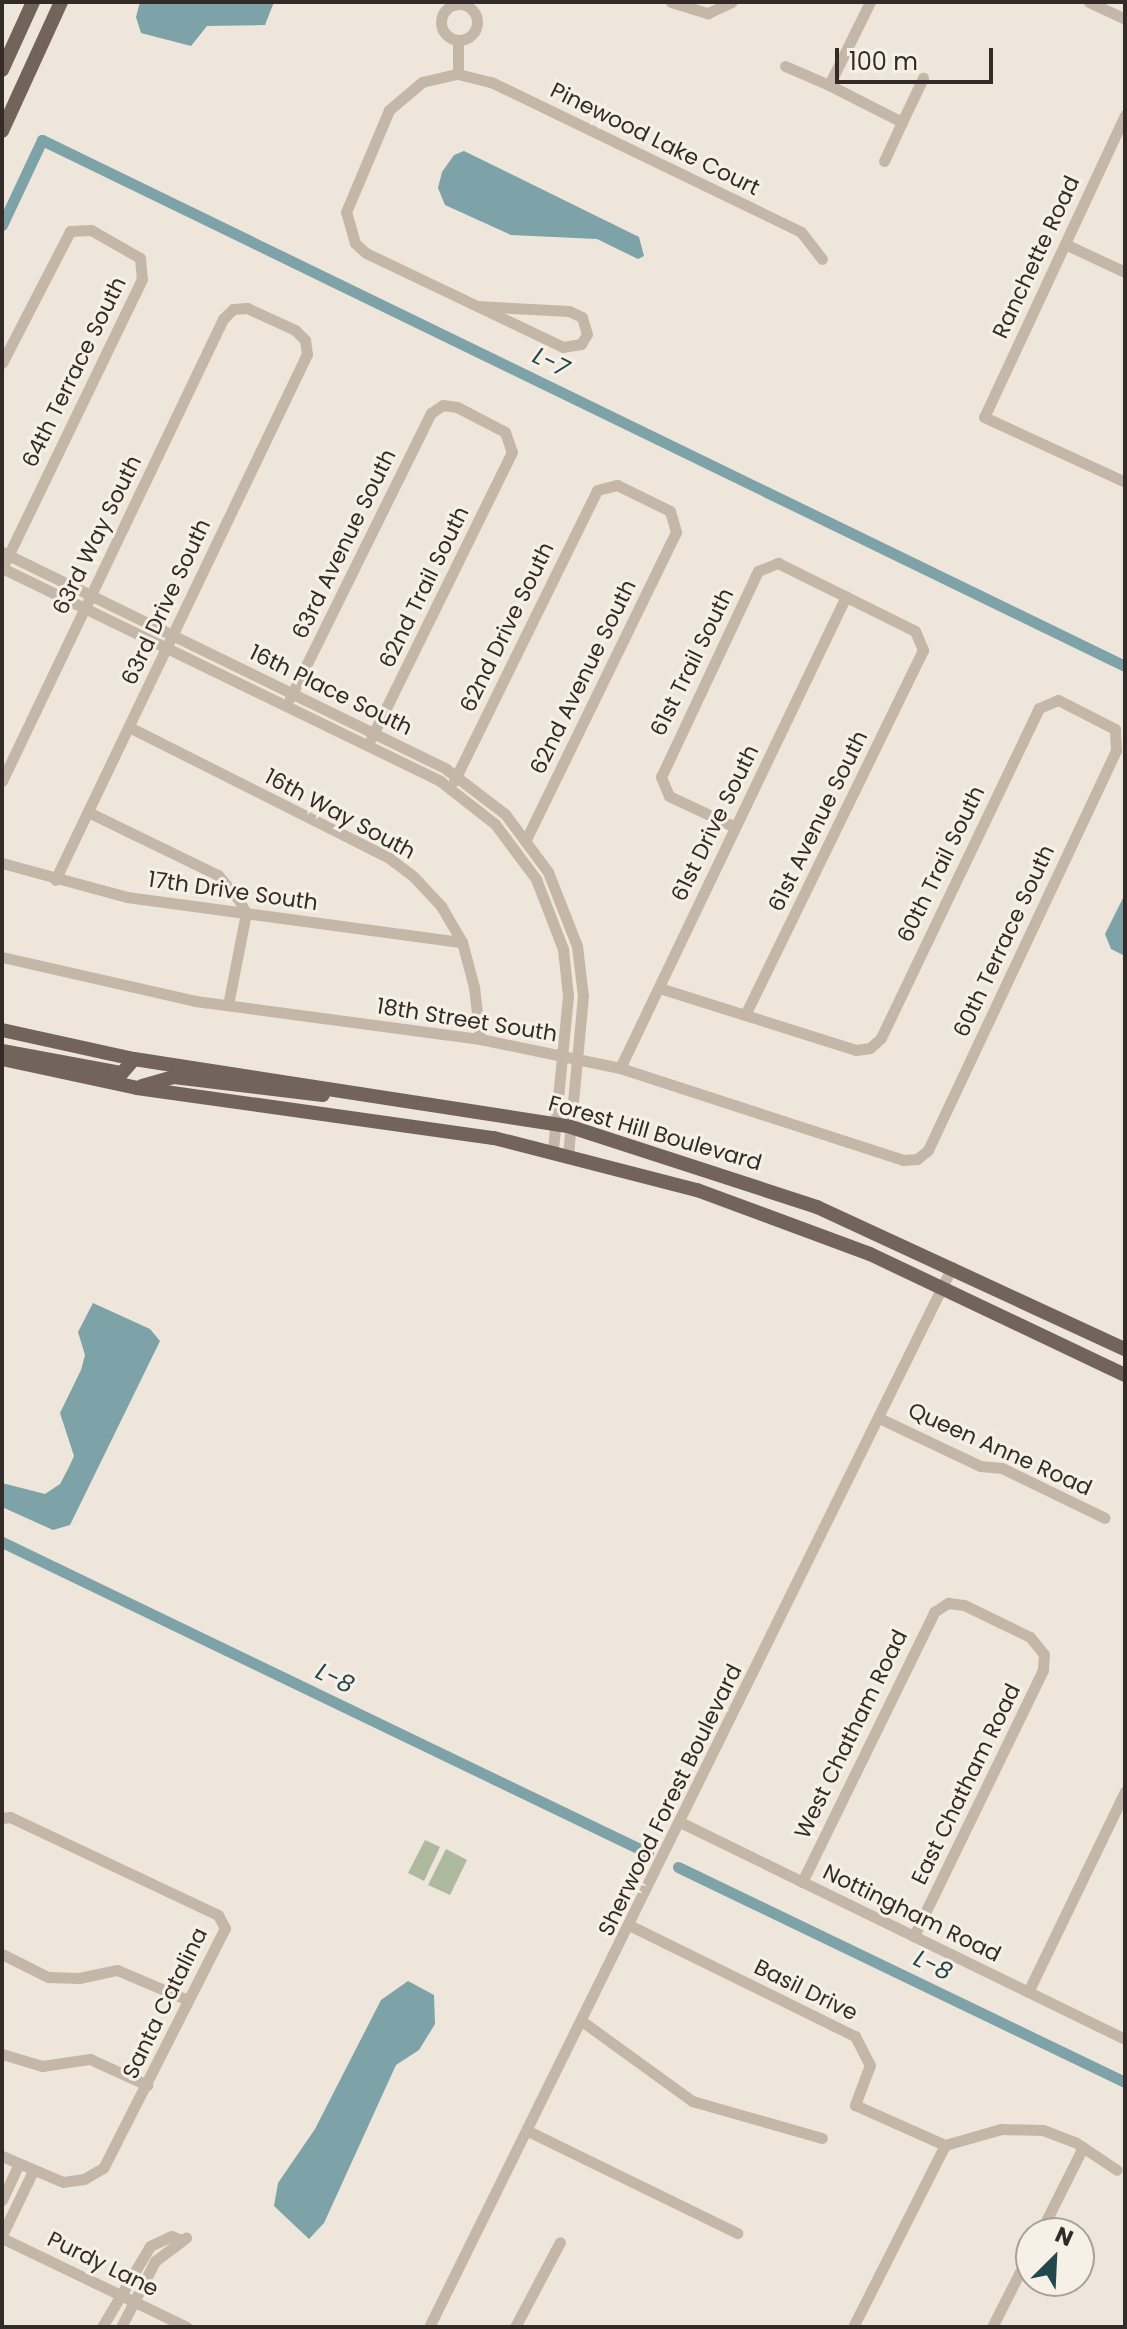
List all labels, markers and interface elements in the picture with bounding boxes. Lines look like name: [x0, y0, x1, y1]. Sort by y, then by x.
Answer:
scale bar: [839, 32, 997, 82]
text: 100 m: [849, 45, 918, 78]
street label: Pinewood Lake Court: [546, 77, 764, 201]
street label: Ranchette Road: [987, 172, 1085, 342]
street label: 64th Terrace South: [16, 272, 132, 472]
water label: L-7: [528, 341, 574, 383]
street label: 63rd Avenue South: [287, 445, 401, 643]
street label: 63rd Way South: [47, 451, 147, 619]
street label: 62nd Trail South: [373, 502, 475, 672]
street label: 63rd Drive South: [116, 515, 216, 689]
street label: 62nd Drive South: [454, 538, 560, 716]
street label: 62nd Avenue South: [524, 575, 642, 779]
street label: 61st Trail South: [645, 584, 739, 740]
street label: 16th Place South: [245, 639, 417, 741]
street label: 61st Avenue South: [763, 726, 873, 916]
street label: 61st Drive South: [666, 741, 764, 905]
street label: 16th Way South: [260, 763, 420, 865]
street label: 60th Trail South: [892, 782, 990, 946]
street label: 60th Terrace South: [948, 841, 1060, 1041]
street label: 17th Drive South: [146, 866, 320, 916]
street label: 18th Street South: [375, 993, 559, 1047]
street label: Forest Hill Boulevard: [545, 1090, 765, 1176]
street label: Queen Anne Road: [904, 1397, 1096, 1501]
street label: West Chatham Road: [789, 1625, 913, 1843]
water label: L-8: [311, 1657, 359, 1699]
street label: Sherwood Forest Boulevard: [593, 1660, 747, 1940]
street label: East Chatham Road: [906, 1679, 1026, 1889]
street label: Nottingham Road: [819, 1858, 1005, 1968]
street label: Santa Catalina: [117, 1923, 213, 2083]
water label: L-8: [909, 1944, 957, 1986]
street label: Basil Drive: [750, 1954, 862, 2026]
north arrow: [1015, 2217, 1095, 2297]
text: N: [1050, 2219, 1078, 2254]
street label: Purdy Lane: [43, 2226, 163, 2302]

